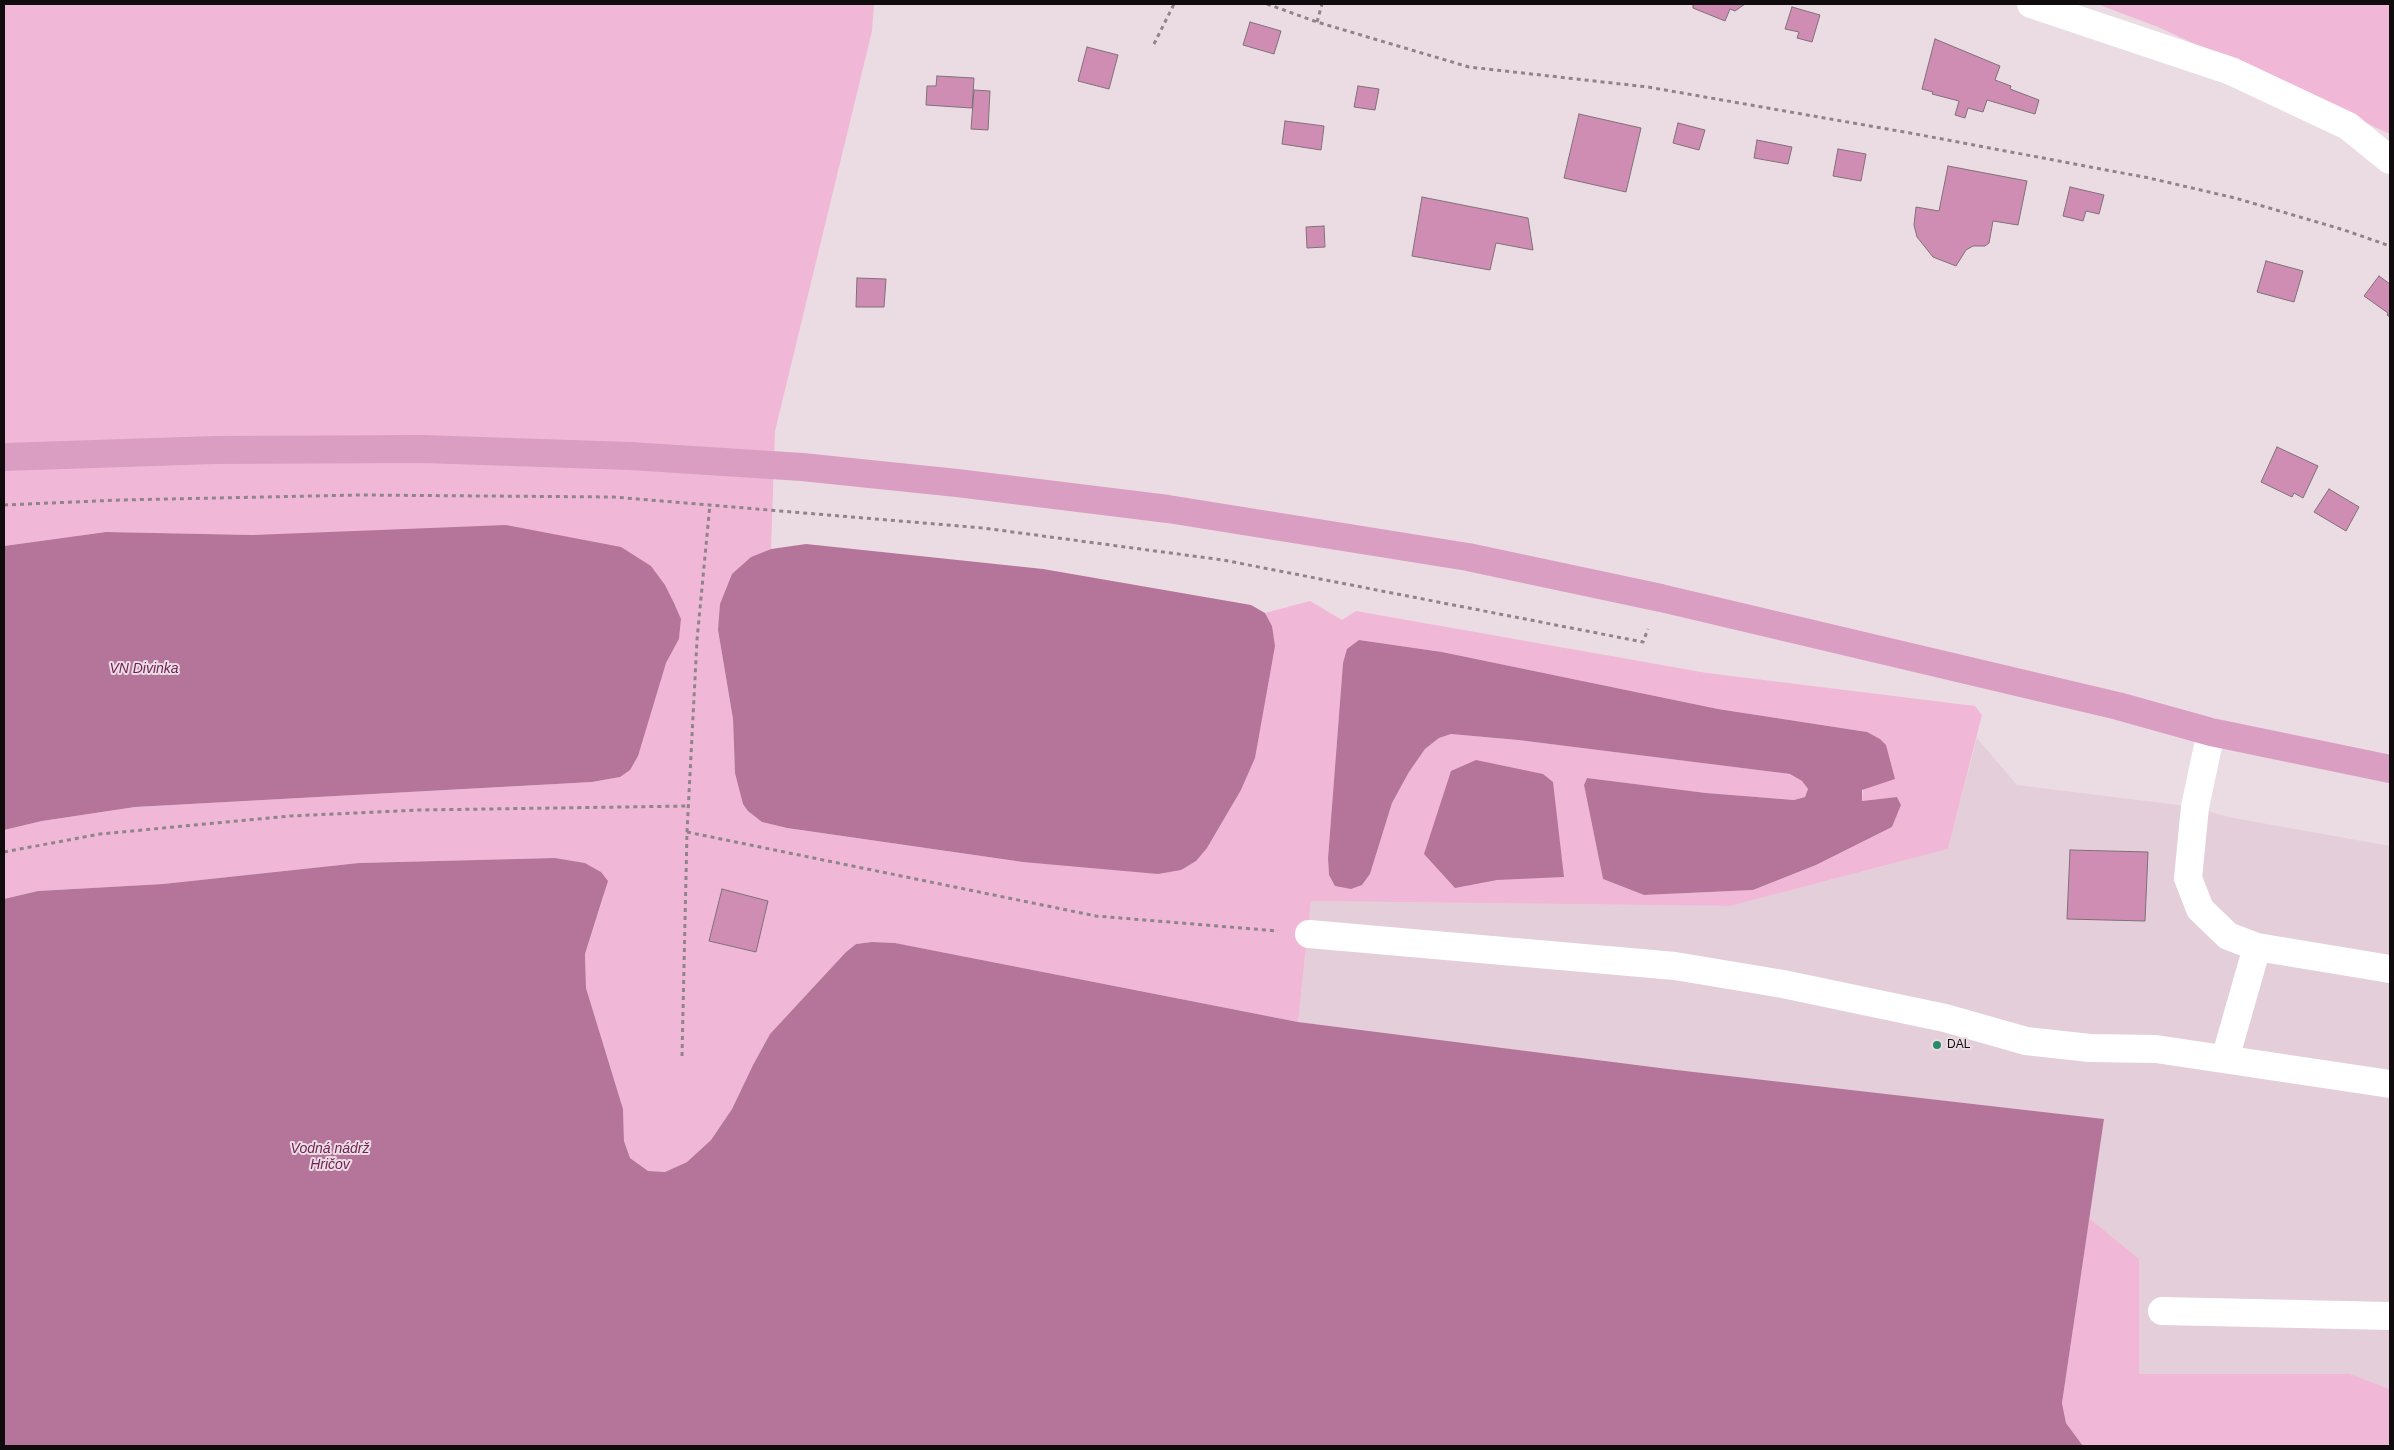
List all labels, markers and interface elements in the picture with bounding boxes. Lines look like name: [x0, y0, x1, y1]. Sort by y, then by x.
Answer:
water label: VN Divinka: [109, 661, 179, 677]
place label: DAL: [1947, 1038, 1970, 1052]
marker: DAL: [1931, 1039, 1943, 1051]
water label: Vodná nádrž Hričov: [291, 1141, 369, 1174]

